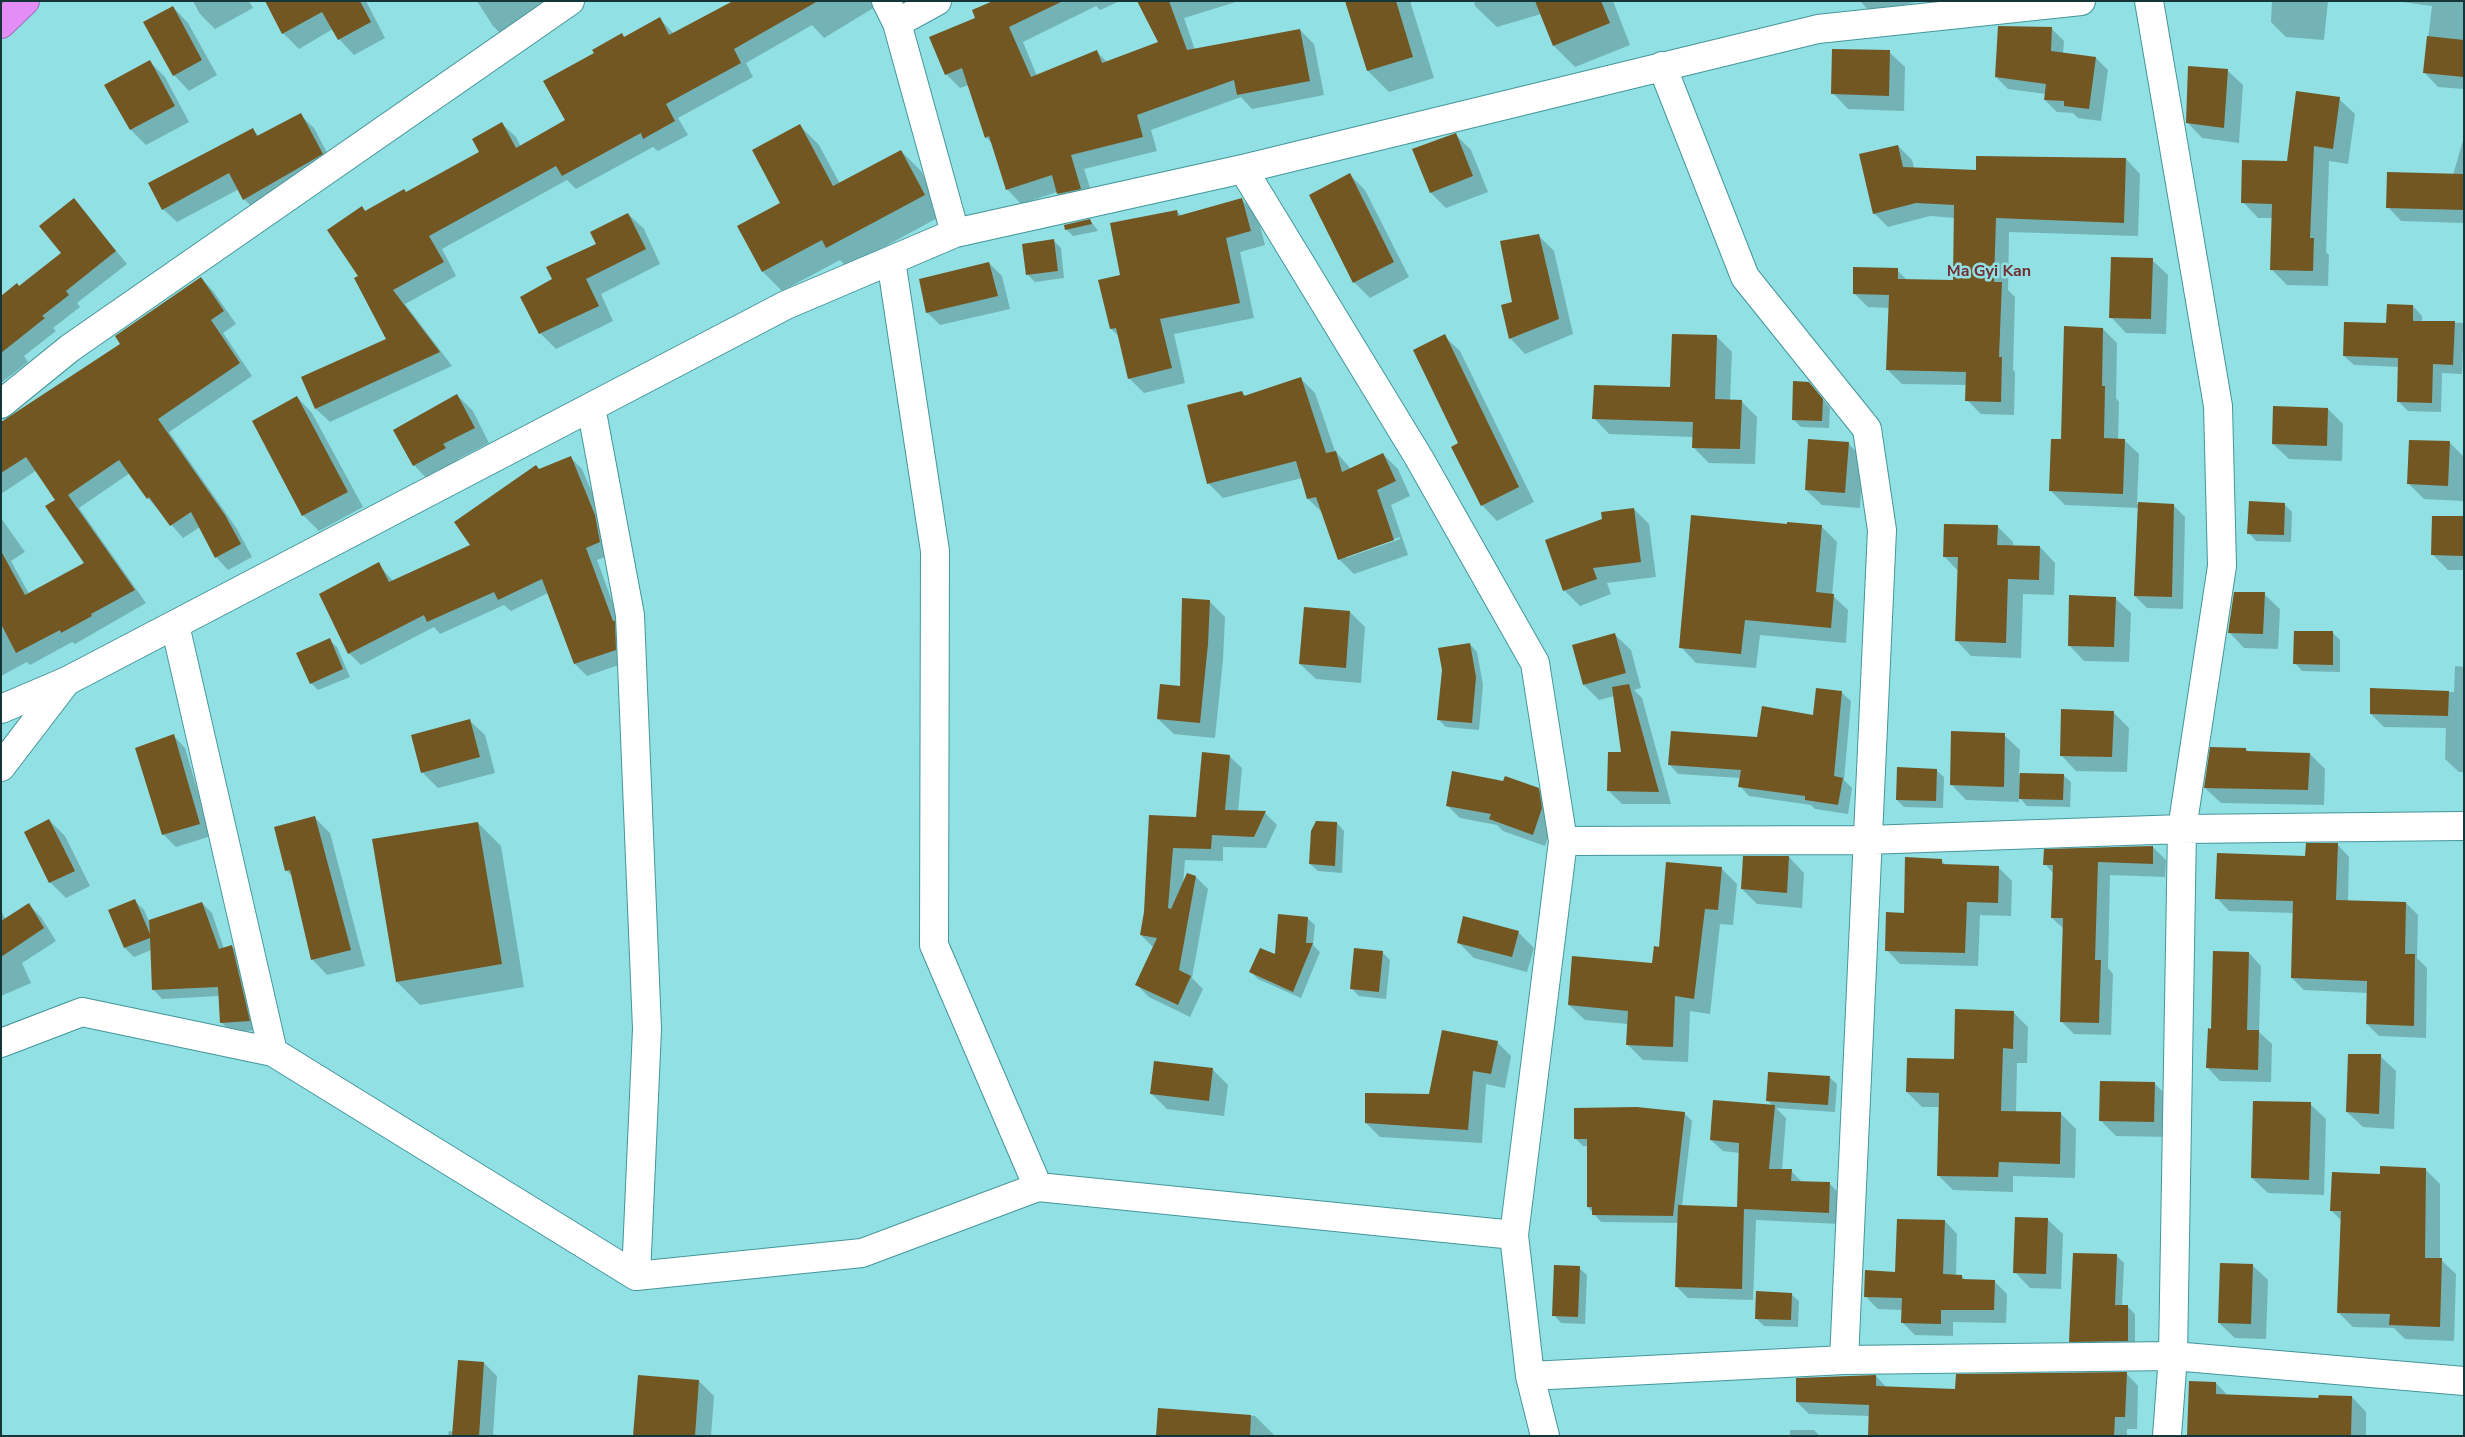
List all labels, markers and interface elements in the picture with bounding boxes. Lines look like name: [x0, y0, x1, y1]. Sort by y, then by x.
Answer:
district label: Ma Gyi Kan: [1947, 262, 2031, 282]

